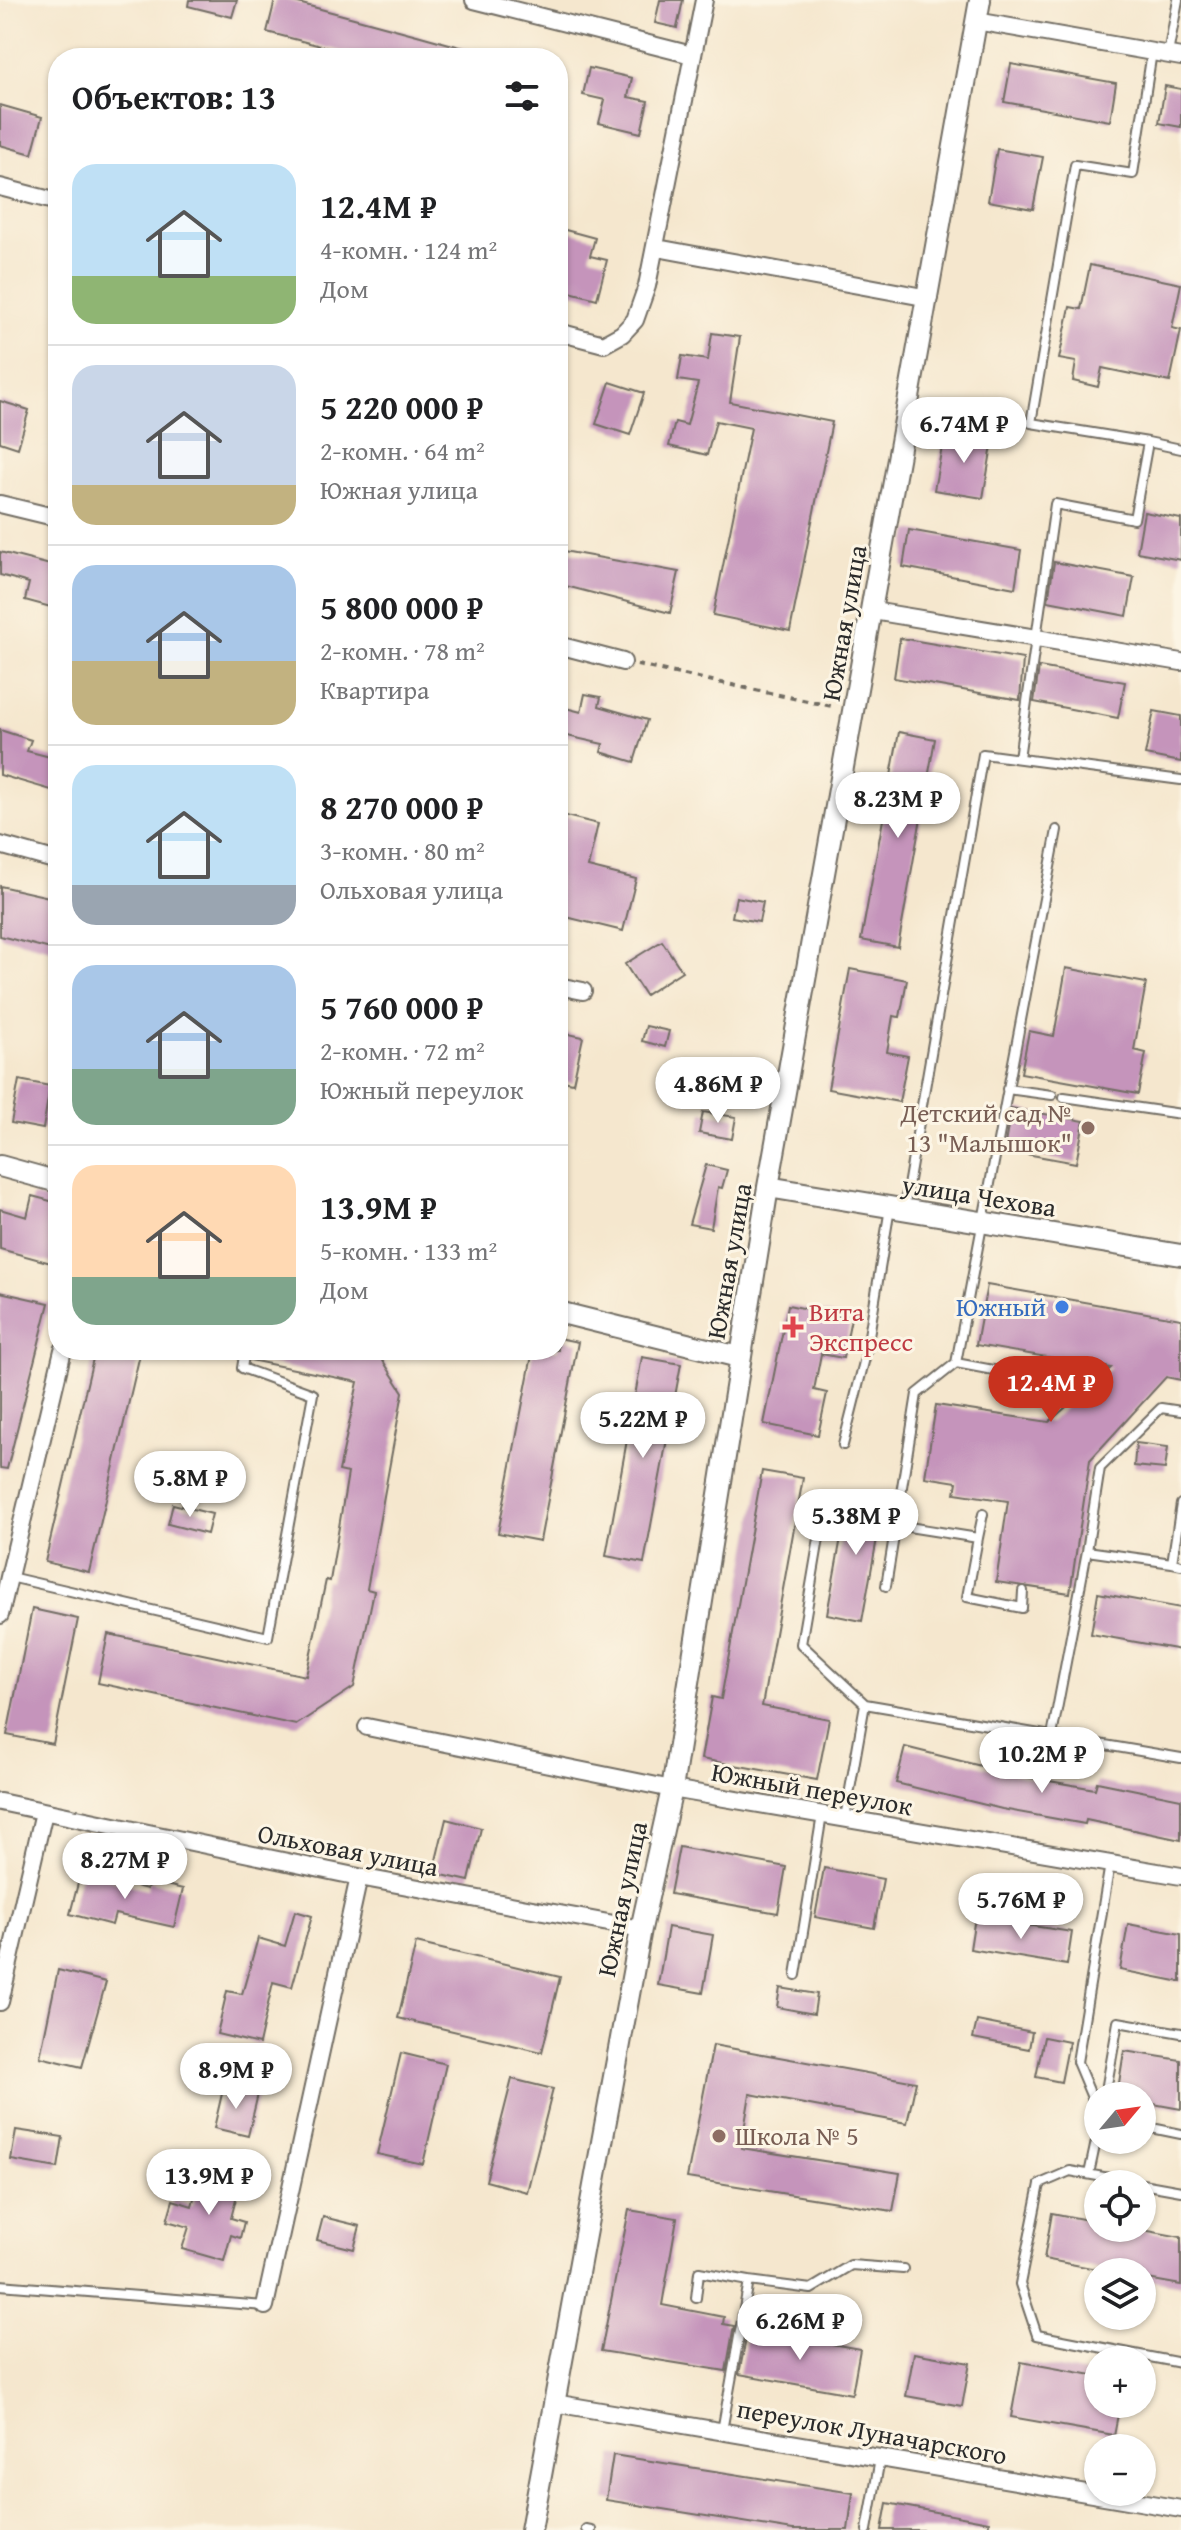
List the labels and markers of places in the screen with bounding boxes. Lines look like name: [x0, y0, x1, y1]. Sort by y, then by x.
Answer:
pin: 6.74M ₽: [890, 397, 1038, 465]
pin: 8.23M ₽: [824, 772, 972, 840]
pin: 4.86M ₽: [644, 1057, 792, 1125]
place label: Детский сад № 13 "Малышок": [900, 1093, 1072, 1162]
marker: Детский сад № 13 "Малышок": [1079, 1119, 1097, 1137]
place label: Южный: [956, 1287, 1046, 1326]
place label: Вита Экспресс: [809, 1292, 913, 1361]
marker: Южный: [1053, 1298, 1071, 1316]
marker: Вита Экспресс: [784, 1318, 802, 1336]
pin: 12.4M ₽: [977, 1356, 1125, 1424]
pin: 5.22M ₽: [569, 1392, 717, 1460]
pin: 5.8M ₽: [125, 1451, 255, 1519]
pin: 5.38M ₽: [782, 1489, 930, 1557]
pin: 10.2M ₽: [968, 1727, 1116, 1795]
pin: 8.27M ₽: [51, 1833, 199, 1901]
pin: 5.76M ₽: [947, 1873, 1095, 1941]
pin: 8.9M ₽: [171, 2043, 301, 2111]
place label: Школа № 5: [735, 2116, 859, 2155]
marker: Школа № 5: [710, 2127, 728, 2145]
pin: 13.9M ₽: [135, 2149, 283, 2217]
pin: 6.26M ₽: [726, 2294, 874, 2362]

